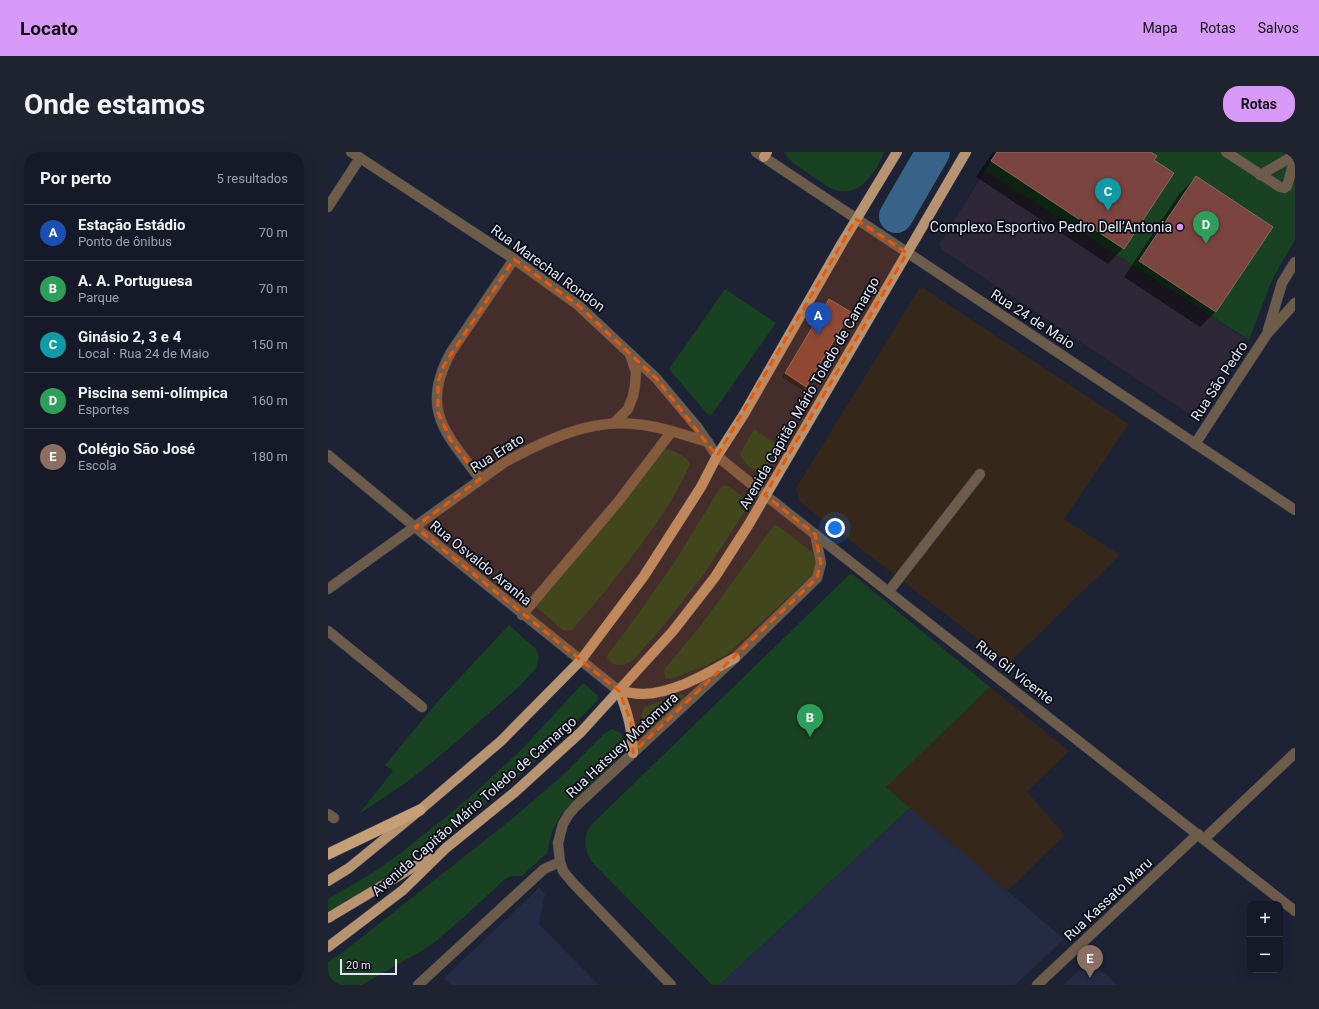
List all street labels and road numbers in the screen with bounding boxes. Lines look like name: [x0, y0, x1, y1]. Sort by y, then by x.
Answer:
street label: Rua Marechal Rondon: [488, 221, 608, 315]
street label: Avenida Capitão Mário Toledo de Camargo: [735, 274, 883, 512]
street label: Rua 24 de Maio: [988, 286, 1078, 352]
street label: Rua São Pedro: [1187, 338, 1251, 424]
street label: Rua Erato: [467, 430, 527, 476]
street label: Rua Osvaldo Aranha: [427, 517, 535, 609]
street label: Rua Gil Vicente: [973, 637, 1057, 707]
street label: Rua Hatsuey Motomura: [563, 689, 681, 801]
street label: Avenida Capitão Mário Toledo de Camargo: [369, 713, 579, 899]
street label: Rua Kassato Maru: [1061, 854, 1155, 944]

